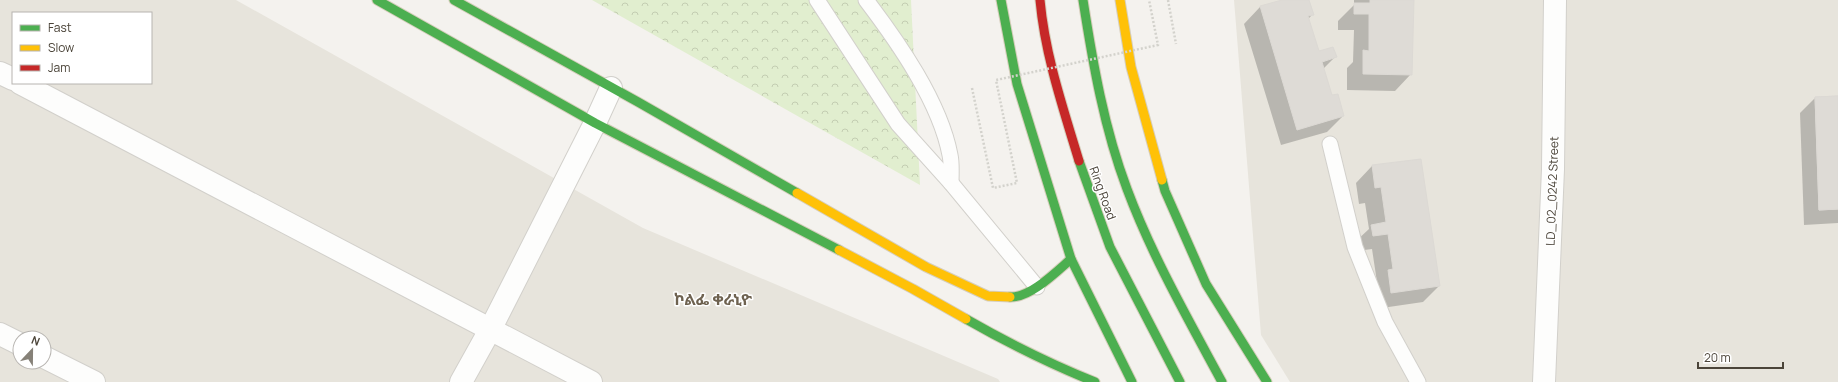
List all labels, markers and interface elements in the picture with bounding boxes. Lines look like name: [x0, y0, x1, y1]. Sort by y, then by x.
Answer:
legend: [12, 12, 152, 84]
text: Fast: [48, 19, 72, 36]
text: Slow: [48, 39, 74, 56]
text: Jam: [48, 59, 70, 76]
street label: LD_02_0242 Street: [1542, 136, 1562, 246]
street label: Ring Road: [1086, 164, 1120, 222]
district label: ኮልፌ ቀራኒዮ: [674, 288, 752, 310]
north arrow: [12, 330, 52, 370]
text: N: [29, 332, 42, 349]
scale bar: [1698, 344, 1783, 370]
text: 20 m: [1704, 349, 1731, 366]

